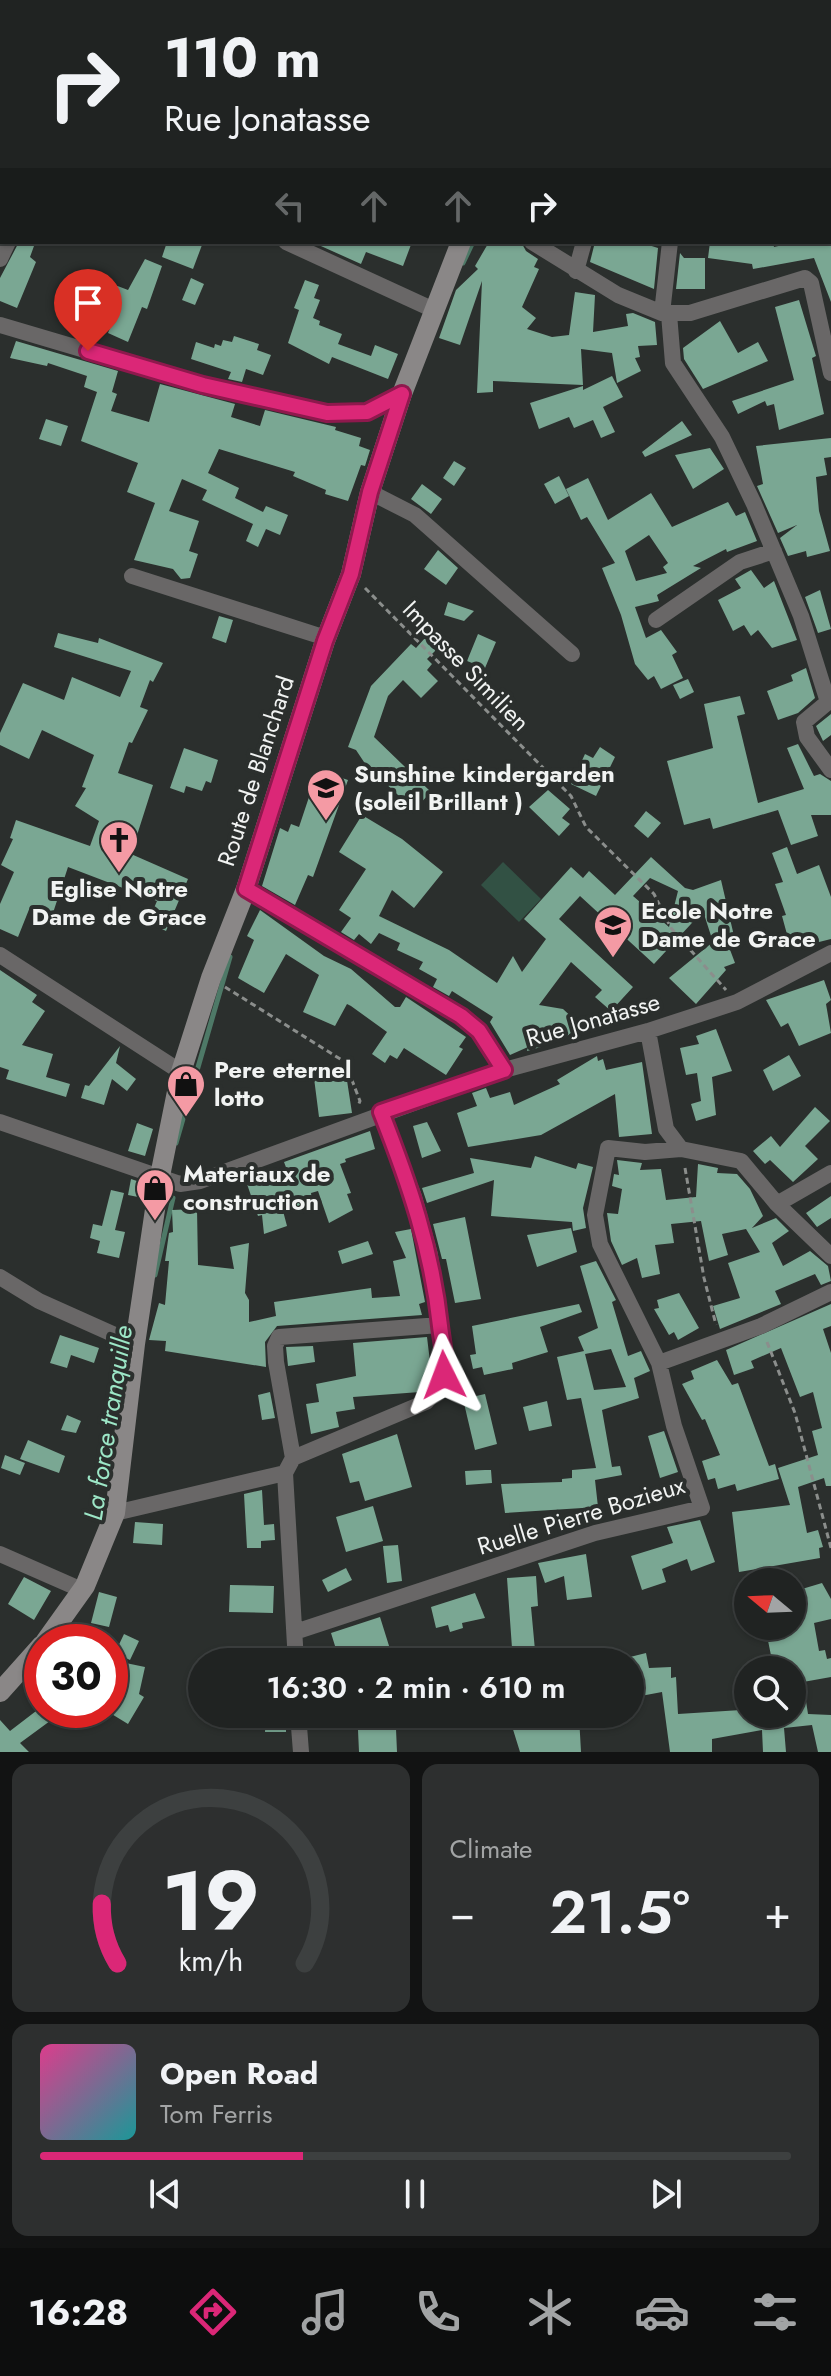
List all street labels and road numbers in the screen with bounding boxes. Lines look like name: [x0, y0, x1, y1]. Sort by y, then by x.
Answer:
street label: Impasse Similien: [395, 592, 538, 739]
street label: Route de Blanchard: [208, 671, 303, 871]
street label: Rue Jonatasse: [522, 984, 664, 1055]
street label: Ruelle Pierre Bozieux: [473, 1467, 690, 1564]

